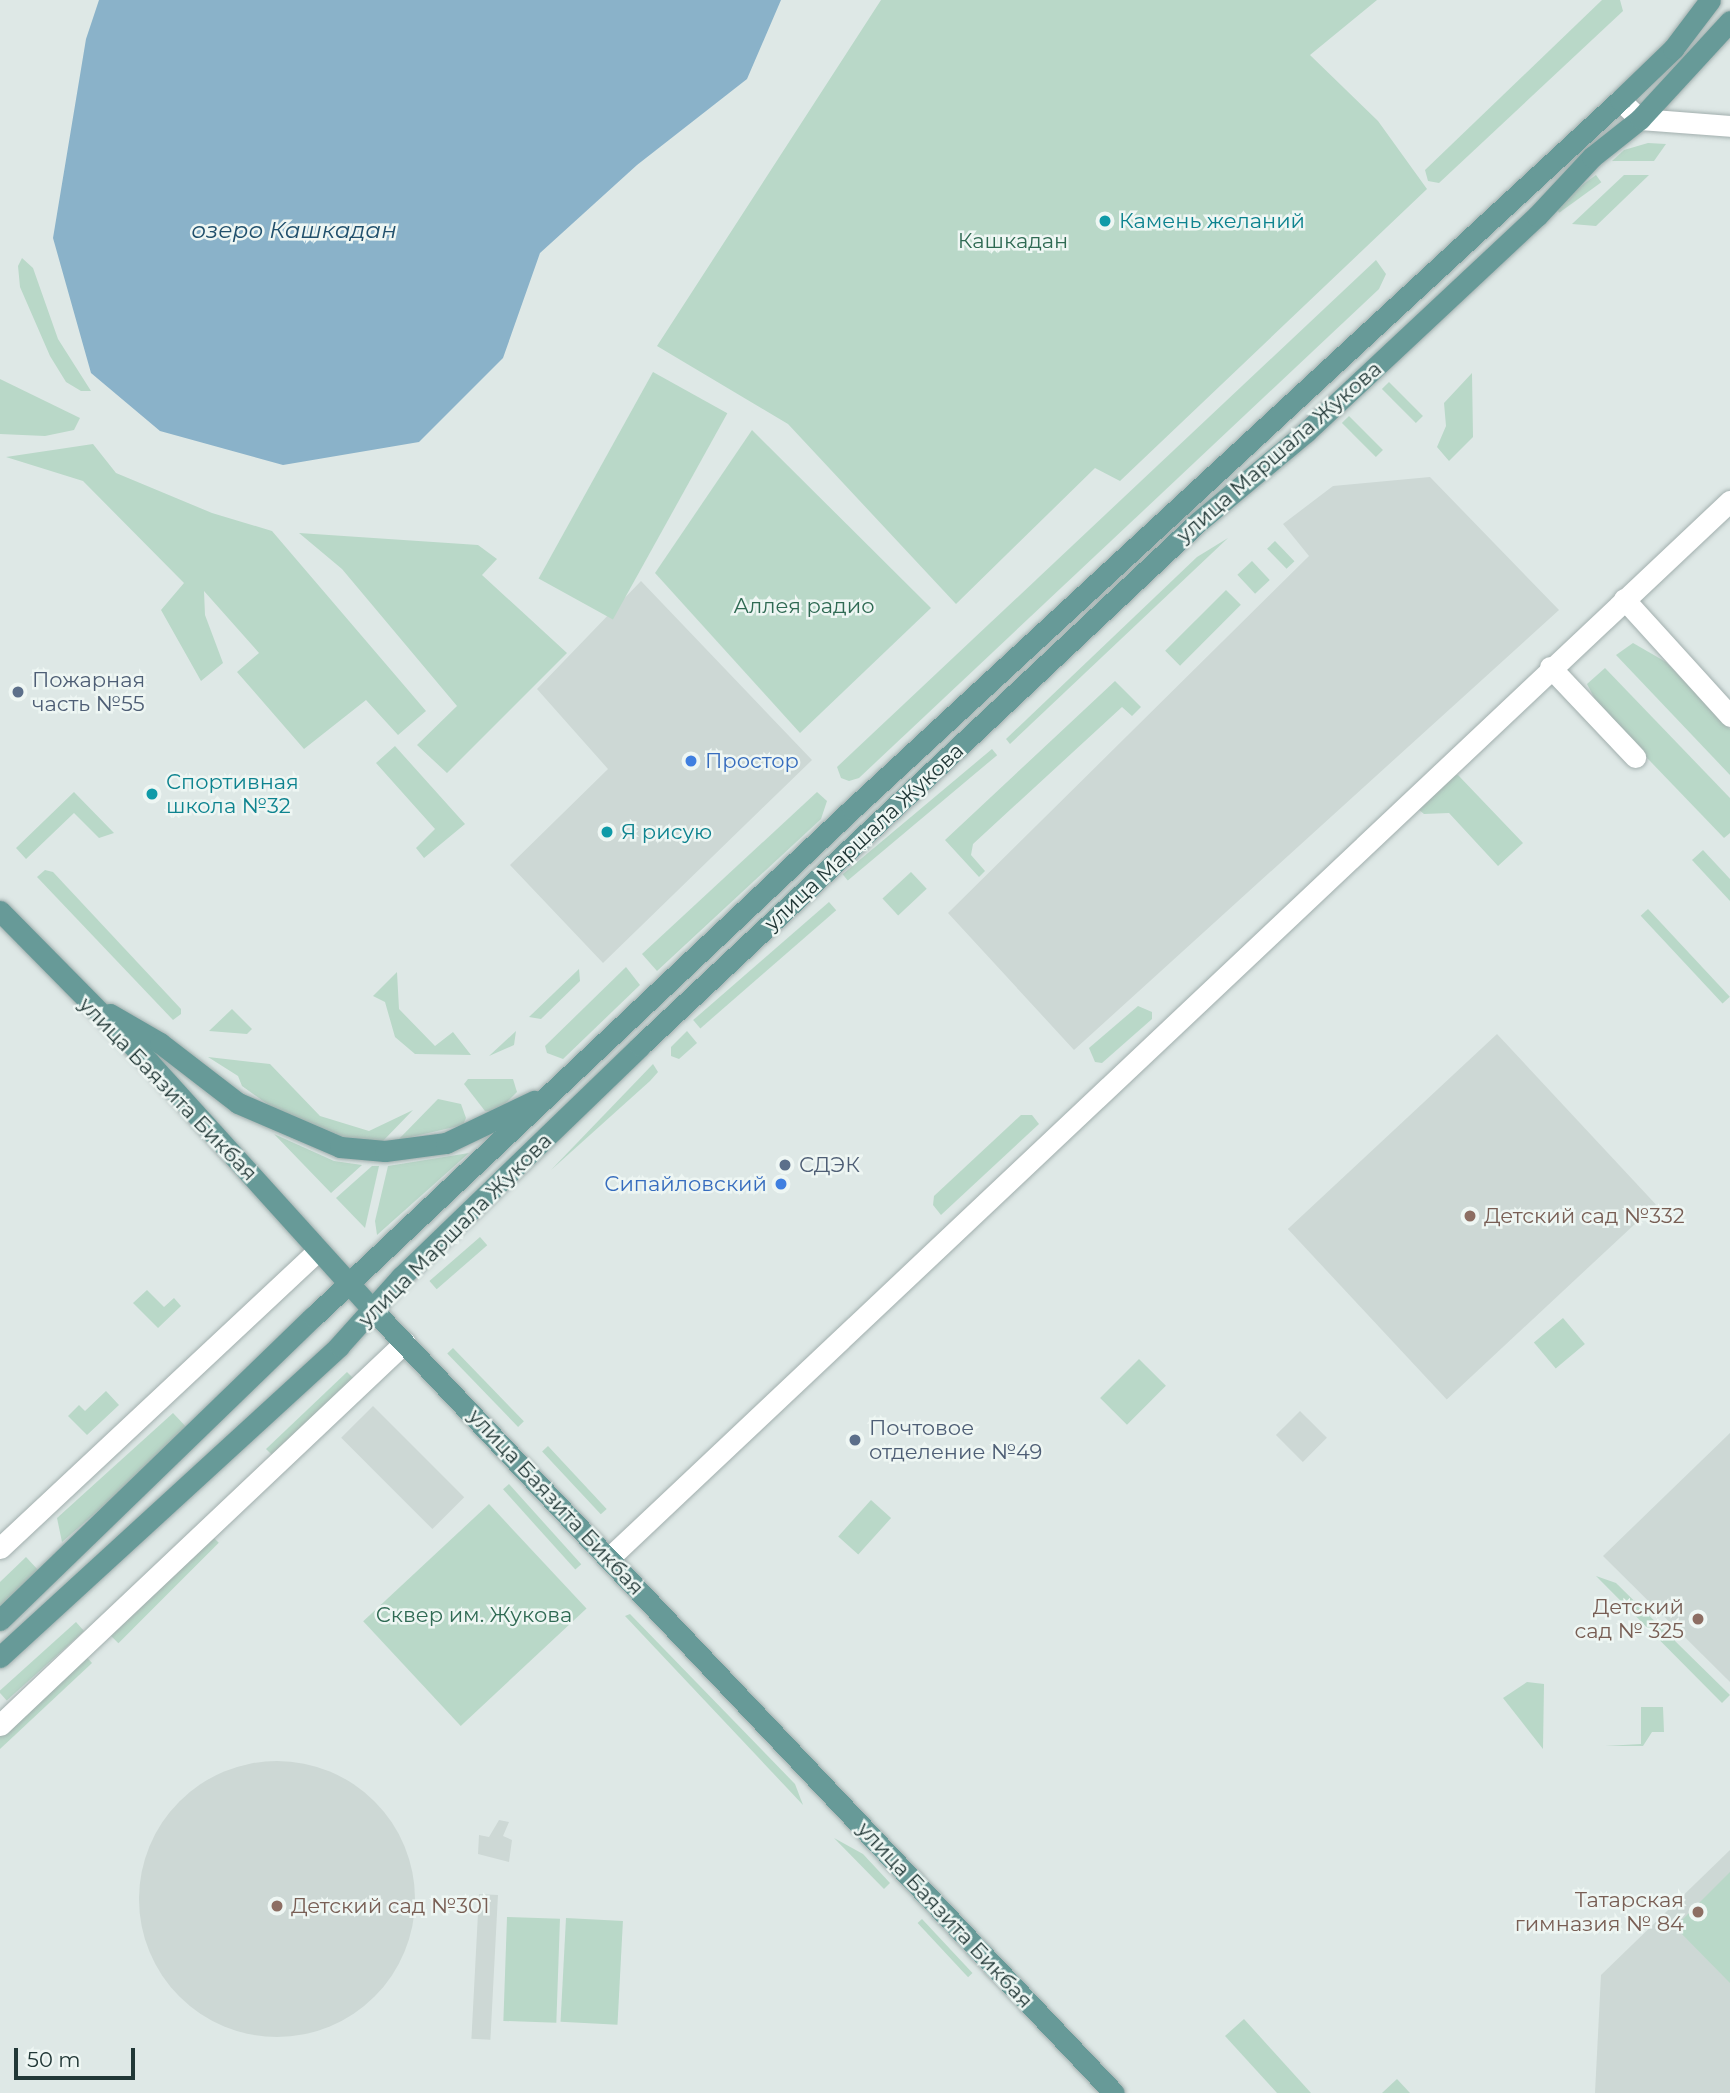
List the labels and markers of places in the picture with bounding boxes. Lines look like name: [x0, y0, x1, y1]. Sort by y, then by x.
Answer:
place label: Камень желаний: [1119, 208, 1305, 234]
marker: Камень желаний: [1097, 213, 1113, 229]
place label: Пожарная часть №55: [32, 667, 145, 717]
marker: Пожарная часть №55: [10, 684, 26, 700]
place label: Простор: [705, 748, 799, 774]
marker: Простор: [683, 753, 699, 769]
place label: Спортивная школа №32: [166, 769, 299, 819]
marker: Спортивная школа №32: [144, 786, 160, 802]
place label: Я рисую: [621, 819, 712, 845]
marker: Я рисую: [599, 824, 615, 840]
place label: СДЭК: [799, 1152, 860, 1178]
marker: СДЭК: [777, 1157, 793, 1173]
place label: Сипайловский: [604, 1171, 767, 1197]
marker: Сипайловский: [773, 1176, 789, 1192]
place label: Детский сад №332: [1484, 1203, 1685, 1229]
marker: Детский сад №332: [1462, 1208, 1478, 1224]
place label: Почтовое отделение №49: [869, 1415, 1042, 1465]
marker: Почтовое отделение №49: [847, 1432, 863, 1448]
place label: Детский сад № 325: [1575, 1594, 1684, 1644]
marker: Детский сад № 325: [1690, 1611, 1706, 1627]
place label: Татарская гимназия № 84: [1515, 1887, 1684, 1937]
place label: Детский сад №301: [291, 1893, 490, 1919]
marker: Детский сад №301: [269, 1898, 285, 1914]
marker: Татарская гимназия № 84: [1690, 1904, 1706, 1920]

